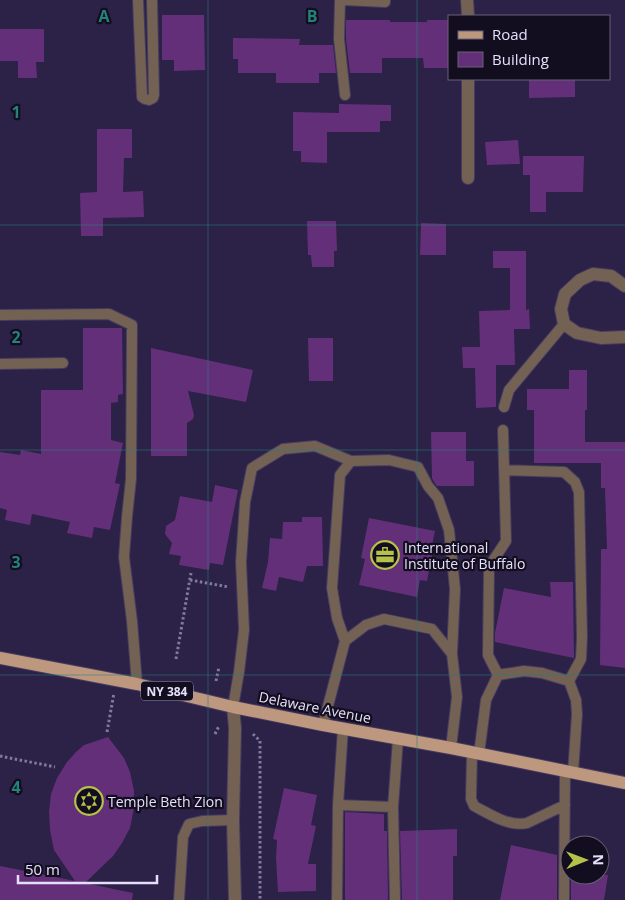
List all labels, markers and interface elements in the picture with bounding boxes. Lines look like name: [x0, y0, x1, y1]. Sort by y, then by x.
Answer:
text: A: [98, 5, 110, 27]
text: B: [307, 5, 317, 27]
legend: [448, 15, 610, 80]
text: Road: [492, 24, 528, 44]
text: Building: [492, 49, 549, 69]
text: 1: [11, 101, 21, 123]
text: 2: [11, 326, 21, 348]
place label: International Institute of Buffalo: [404, 538, 525, 573]
office icon: International Institute of Buffalo: [370, 540, 400, 570]
text: 3: [11, 551, 21, 573]
road number: NY 384: [141, 681, 193, 700]
street label: Delaware Avenue: [257, 687, 373, 727]
text: 4: [11, 776, 21, 798]
synagogue icon: Temple Beth Zion: [74, 786, 104, 816]
place label: Temple Beth Zion: [108, 792, 223, 811]
north arrow: [560, 835, 610, 885]
scale bar: [18, 852, 156, 884]
text: N: [589, 854, 608, 866]
text: 50 m: [25, 859, 60, 879]

